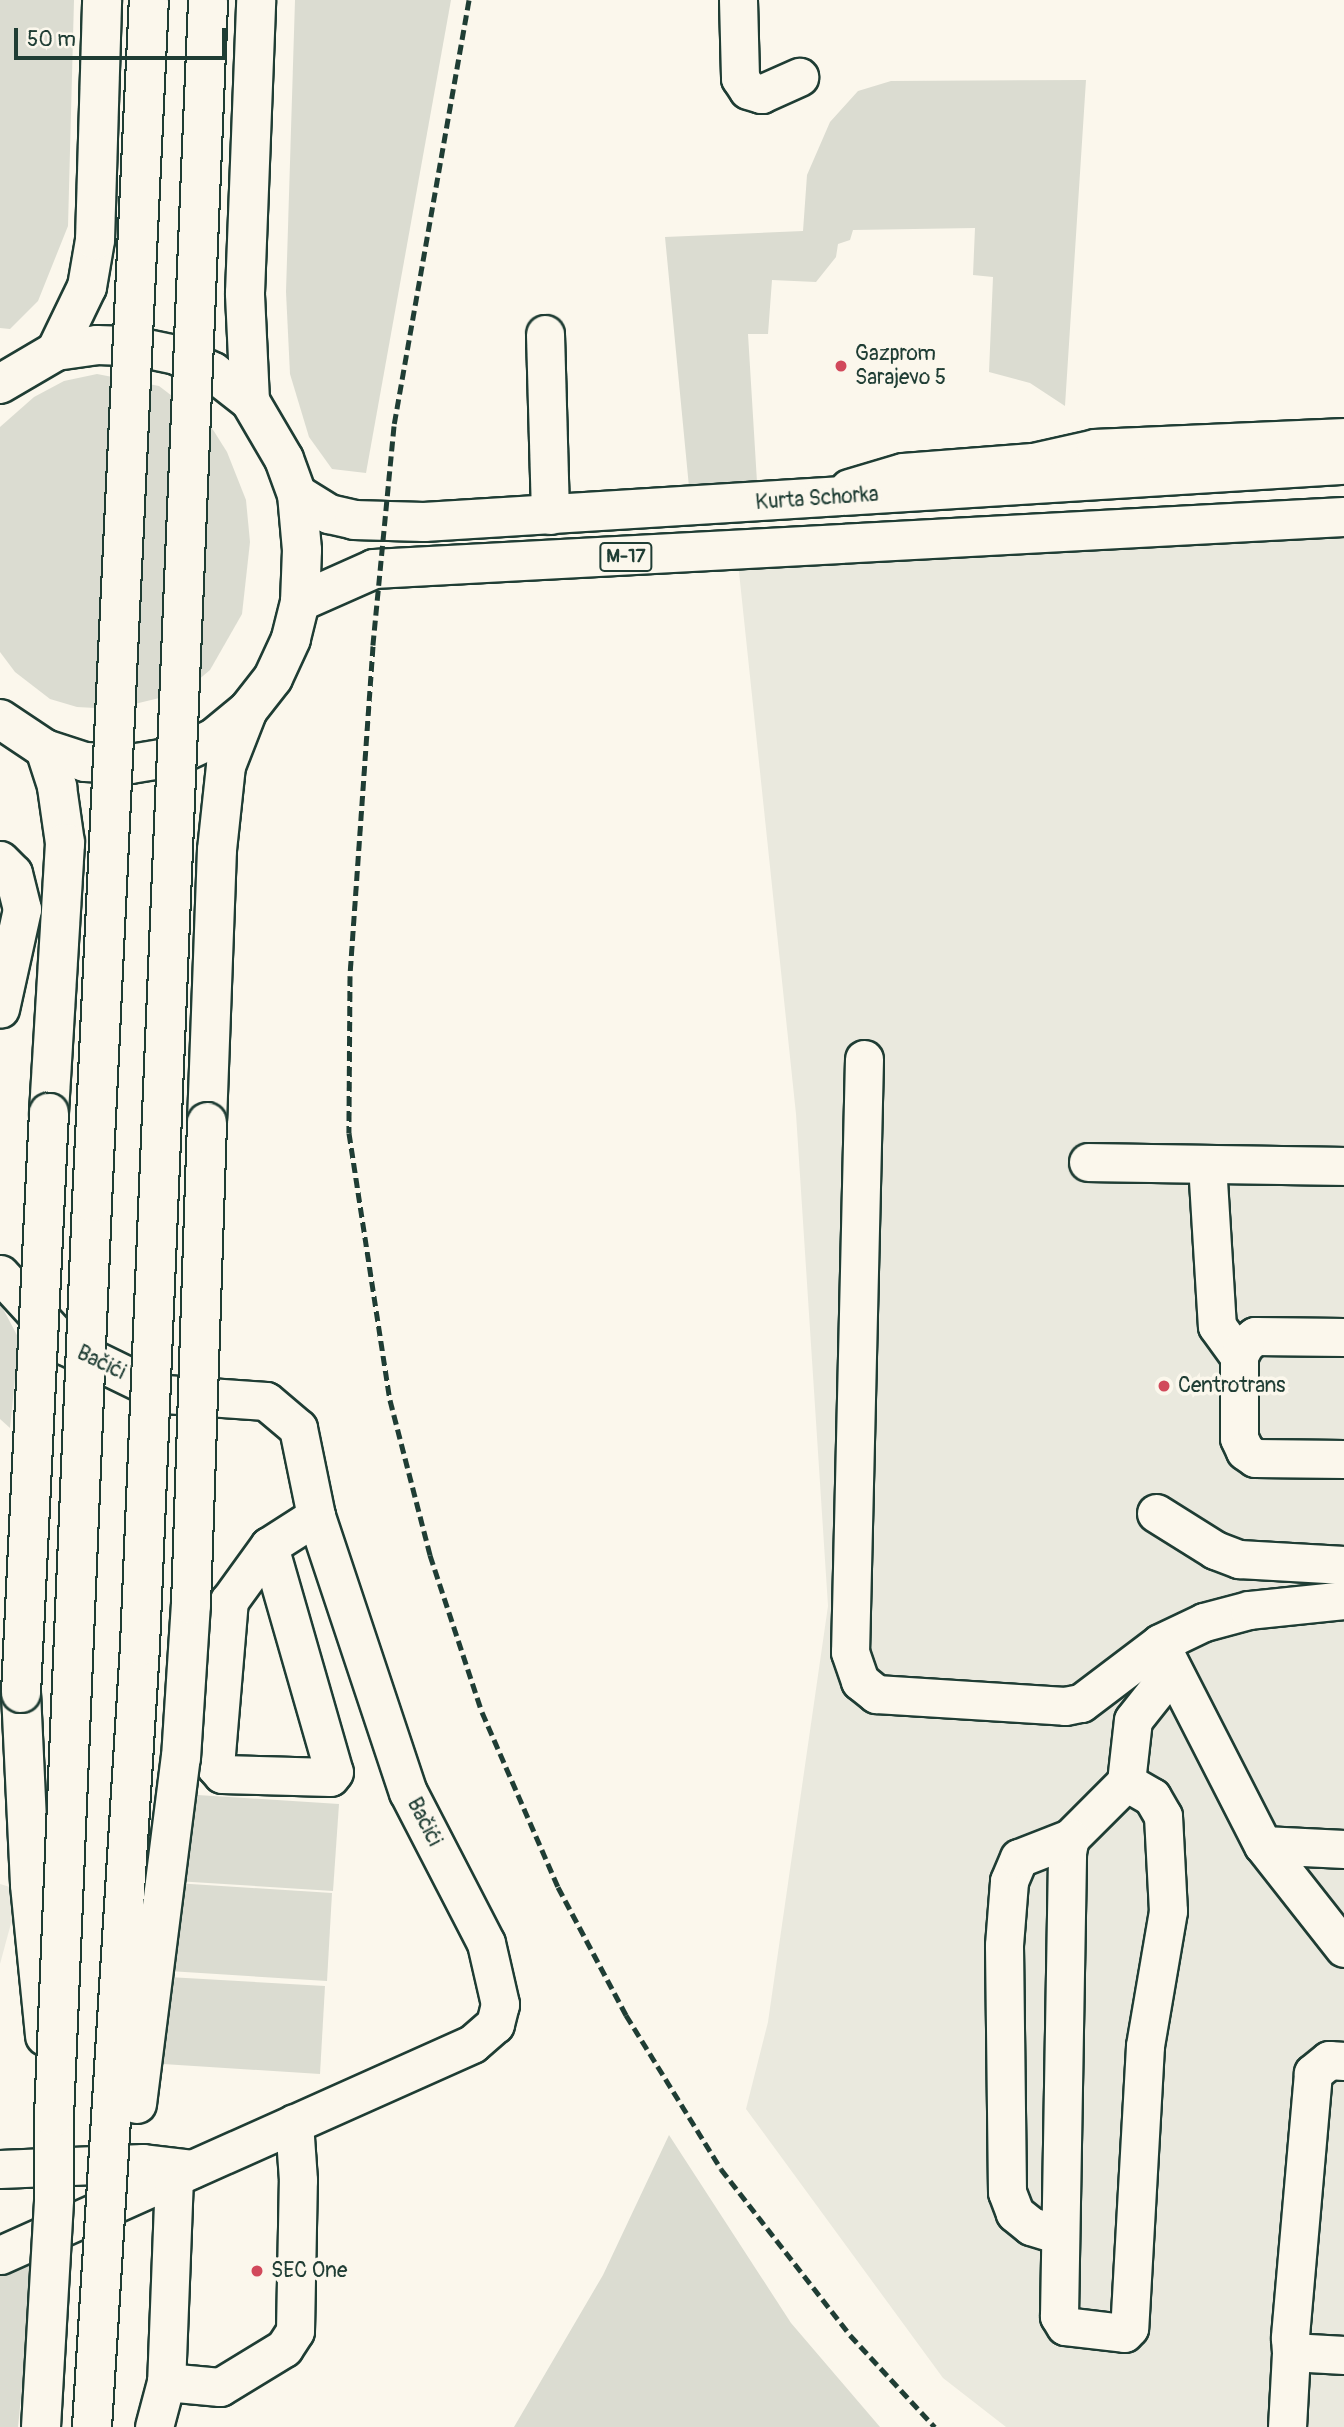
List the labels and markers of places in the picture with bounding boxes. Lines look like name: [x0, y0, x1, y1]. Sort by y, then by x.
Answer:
place label: Gazprom Sarajevo 5: [855, 341, 946, 391]
marker: Gazprom Sarajevo 5: [833, 358, 849, 374]
place label: Centrotrans: [1178, 1373, 1285, 1399]
marker: Centrotrans: [1156, 1378, 1172, 1394]
place label: SEC One: [271, 2258, 347, 2284]
marker: SEC One: [249, 2263, 265, 2279]

